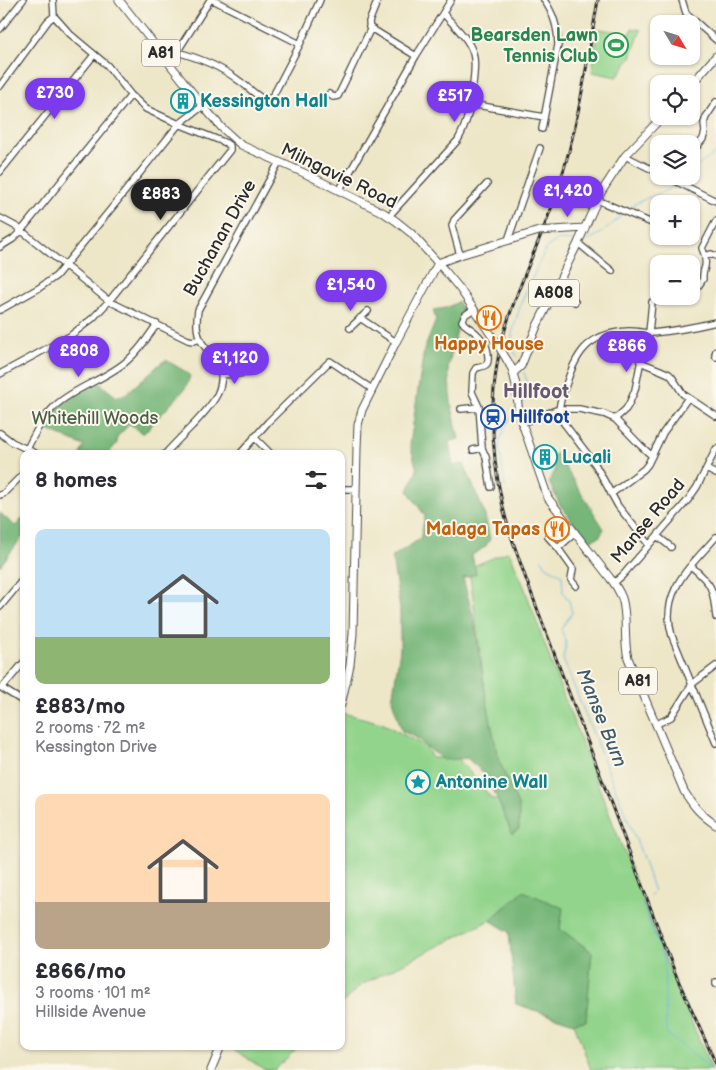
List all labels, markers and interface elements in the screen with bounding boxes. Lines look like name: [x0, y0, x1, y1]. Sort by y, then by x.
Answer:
north arrow: [650, 15, 700, 65]
map controls: [650, 15, 700, 305]
place label: Bearsden Lawn Tennis Club: [471, 25, 598, 67]
sports icon: Bearsden Lawn Tennis Club: [603, 32, 629, 58]
road number: A81: [142, 40, 180, 66]
button: locate: [650, 75, 700, 125]
pin: £730: [25, 78, 85, 120]
pin: £517: [425, 80, 485, 123]
text: £730: [36, 84, 74, 103]
text: £517: [438, 87, 472, 106]
building icon: Kessington Hall: [170, 88, 196, 114]
place label: Kessington Hall: [200, 91, 328, 112]
button: layers: [650, 135, 700, 185]
street label: Milngavie Road: [278, 139, 400, 213]
street label: Buchanan Drive: [179, 176, 261, 300]
pin: £1,420: [527, 176, 609, 218]
pin: £883: [131, 178, 191, 221]
text: £1,420: [544, 182, 592, 201]
text: £883: [142, 185, 180, 204]
button: +: [650, 195, 700, 245]
button: −: [650, 255, 700, 305]
pin: £1,540: [310, 270, 392, 312]
text: £1,540: [327, 276, 375, 295]
road number: A808: [529, 280, 579, 306]
restaurant icon: Happy House: [476, 305, 502, 331]
pin: £866: [597, 330, 657, 373]
place label: Happy House: [434, 334, 544, 355]
pin: £808: [49, 336, 109, 378]
text: £866: [608, 337, 646, 356]
text: £808: [59, 342, 99, 361]
pin: £1,120: [194, 342, 276, 385]
text: £1,120: [212, 349, 258, 368]
district label: Hillfoot: [503, 380, 569, 404]
station icon: Hillfoot: [480, 404, 506, 430]
place label: Hillfoot: [510, 407, 570, 428]
park label: Whitehill Woods: [32, 408, 159, 429]
building icon: Lucali: [532, 444, 558, 470]
place label: Lucali: [562, 447, 611, 468]
icon: filters: [302, 466, 330, 494]
text: 8 homes: [35, 468, 117, 493]
street label: Manse Road: [607, 474, 689, 568]
restaurant icon: Malaga Tapas: [544, 516, 570, 542]
place label: Malaga Tapas: [426, 519, 540, 540]
icon: home: [138, 561, 228, 651]
water label: Manse Burn: [571, 665, 631, 771]
road number: A81: [619, 668, 657, 694]
text: £883/mo: [35, 694, 125, 719]
text: 2 rooms · 72 m²: [35, 719, 145, 738]
text: Kessington Drive: [35, 738, 157, 757]
place icon: Antonine Wall: [405, 769, 431, 795]
place label: Antonine Wall: [435, 772, 548, 793]
icon: home: [138, 826, 228, 916]
text: £866/mo: [35, 959, 126, 984]
text: 3 rooms · 101 m²: [35, 984, 151, 1003]
text: Hillside Avenue: [35, 1003, 146, 1022]

